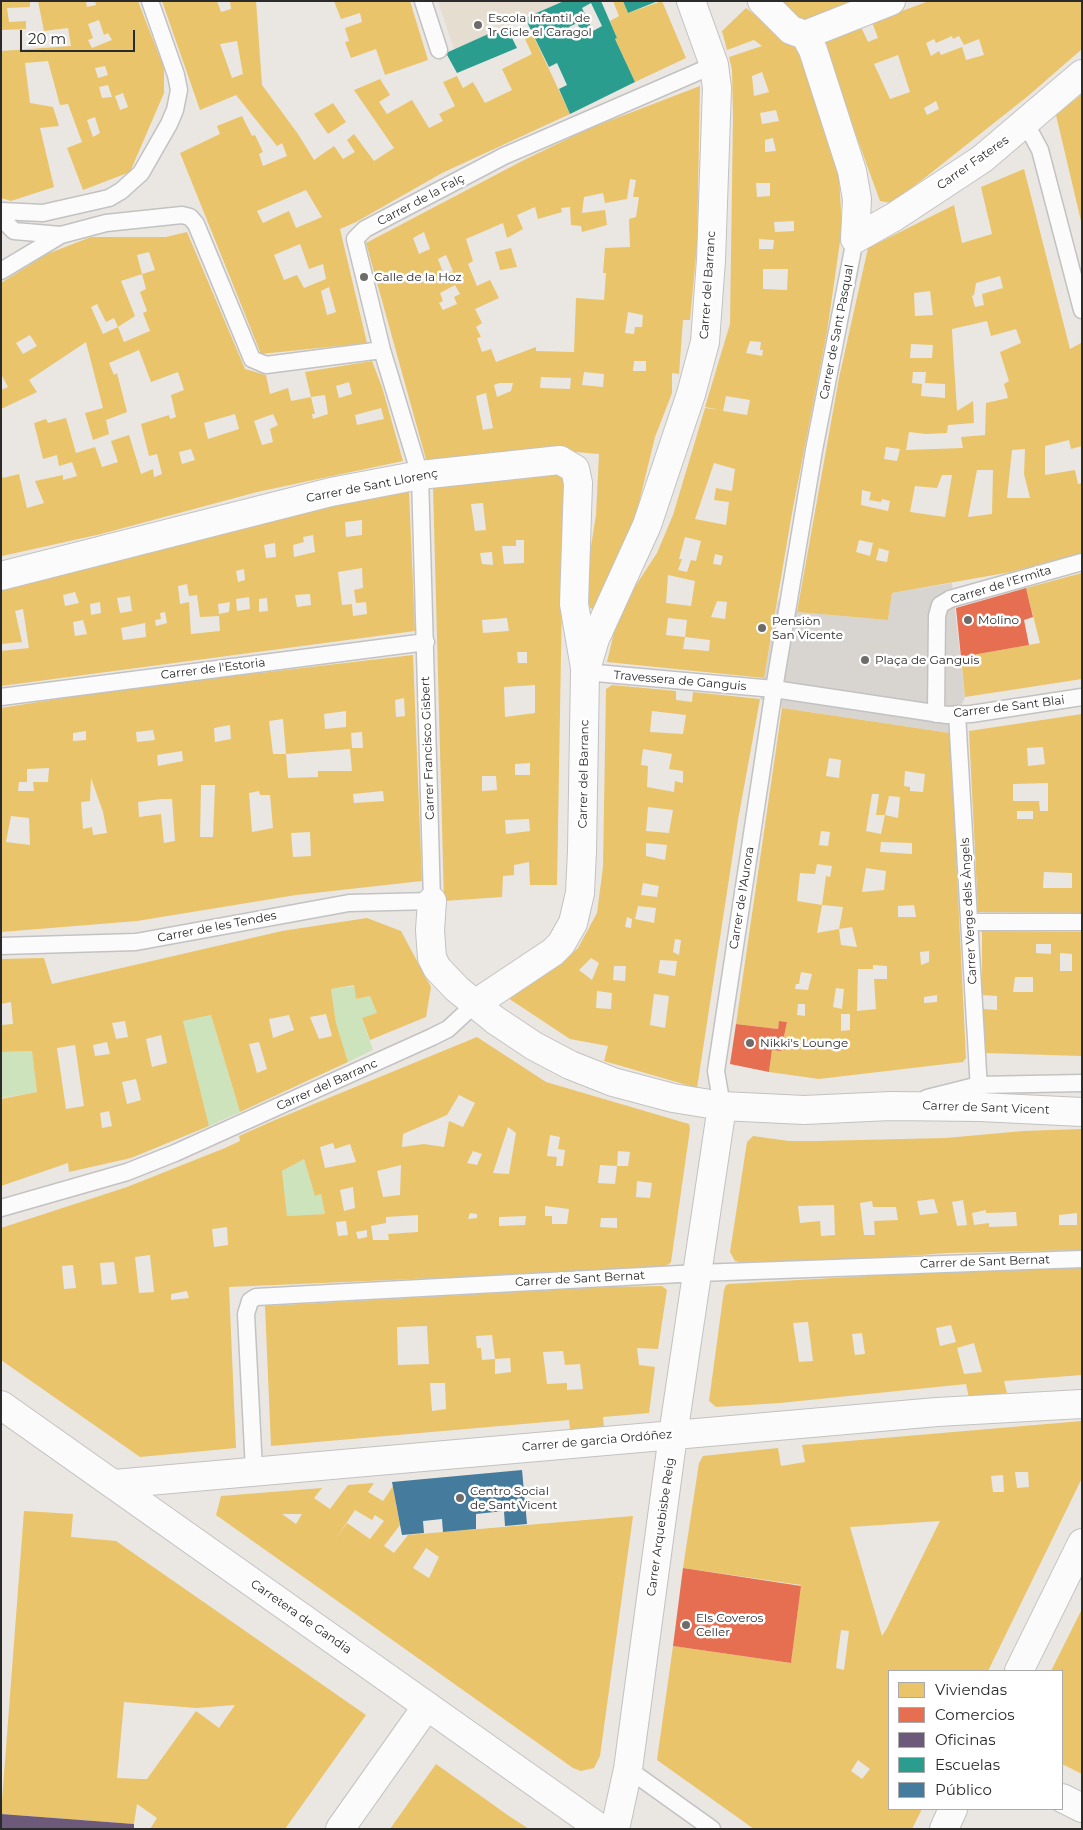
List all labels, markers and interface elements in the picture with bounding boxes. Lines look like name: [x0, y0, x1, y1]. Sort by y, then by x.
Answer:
place label: Escola Infantil de 1r Cicle el Caragol: [488, 11, 592, 39]
marker: Escola Infantil de 1r Cicle el Caragol: [472, 19, 484, 31]
scale bar: [22, 20, 138, 52]
text: 20 m: [28, 29, 66, 48]
street label: Carrer Fateres: [934, 133, 1012, 193]
street label: Carrer de la Falç: [375, 171, 467, 229]
street label: Carrer del Barranc: [697, 230, 719, 340]
street label: Carrer de Sant Pasqual: [817, 263, 857, 401]
place label: Calle de la Hoz: [374, 270, 462, 284]
marker: Calle de la Hoz: [358, 271, 370, 283]
street label: Carrer de Sant Llorenç: [305, 466, 439, 506]
street label: Carrer de l'Ermita: [949, 563, 1053, 607]
place label: Molino: [978, 613, 1019, 627]
place label: Pensiòn San Vicente: [772, 614, 843, 642]
marker: Molino: [962, 614, 974, 626]
marker: Pensiòn San Vicente: [756, 622, 768, 634]
place label: Plaça de Ganguis: [875, 653, 979, 667]
marker: Plaça de Ganguis: [859, 654, 871, 666]
street label: Carrer de l'Estoria: [160, 655, 266, 683]
street label: Travessera de Ganguis: [613, 668, 747, 694]
street label: Carrer Francisco Gisbert: [418, 676, 438, 820]
street label: Carrer de Sant Blai: [953, 693, 1065, 721]
street label: Carrer del Barranc: [576, 719, 592, 829]
street label: Carrer Verge dels Àngels: [958, 837, 980, 985]
street label: Carrer de l'Aurora: [727, 846, 757, 950]
street label: Carrer de les Tendes: [156, 908, 278, 946]
place label: Nikki's Lounge: [760, 1036, 848, 1050]
marker: Nikki's Lounge: [744, 1037, 756, 1049]
street label: Carrer del Barranc: [274, 1056, 380, 1114]
street label: Carrer de Sant Vicent: [922, 1099, 1050, 1117]
street label: Carrer de Sant Bernat: [920, 1253, 1050, 1271]
street label: Carrer de Sant Bernat: [515, 1268, 645, 1290]
street label: Carrer de garcia Ordóñez: [521, 1427, 673, 1455]
street label: Carrer Arquebisbe Reig: [644, 1457, 678, 1597]
place label: Centro Social de Sant Vicent: [470, 1484, 557, 1512]
marker: Centro Social de Sant Vicent: [454, 1492, 466, 1504]
street label: Carretera de Gandia: [248, 1577, 354, 1657]
place label: Els Coveros Celler: [696, 1611, 763, 1639]
marker: Els Coveros Celler: [680, 1619, 692, 1631]
legend: [888, 1670, 1063, 1810]
text: Viviendas: [935, 1680, 1007, 1699]
text: Comercios: [935, 1705, 1015, 1724]
text: Oficinas: [935, 1730, 995, 1749]
text: Escuelas: [935, 1755, 1000, 1774]
text: Público: [935, 1780, 992, 1799]

